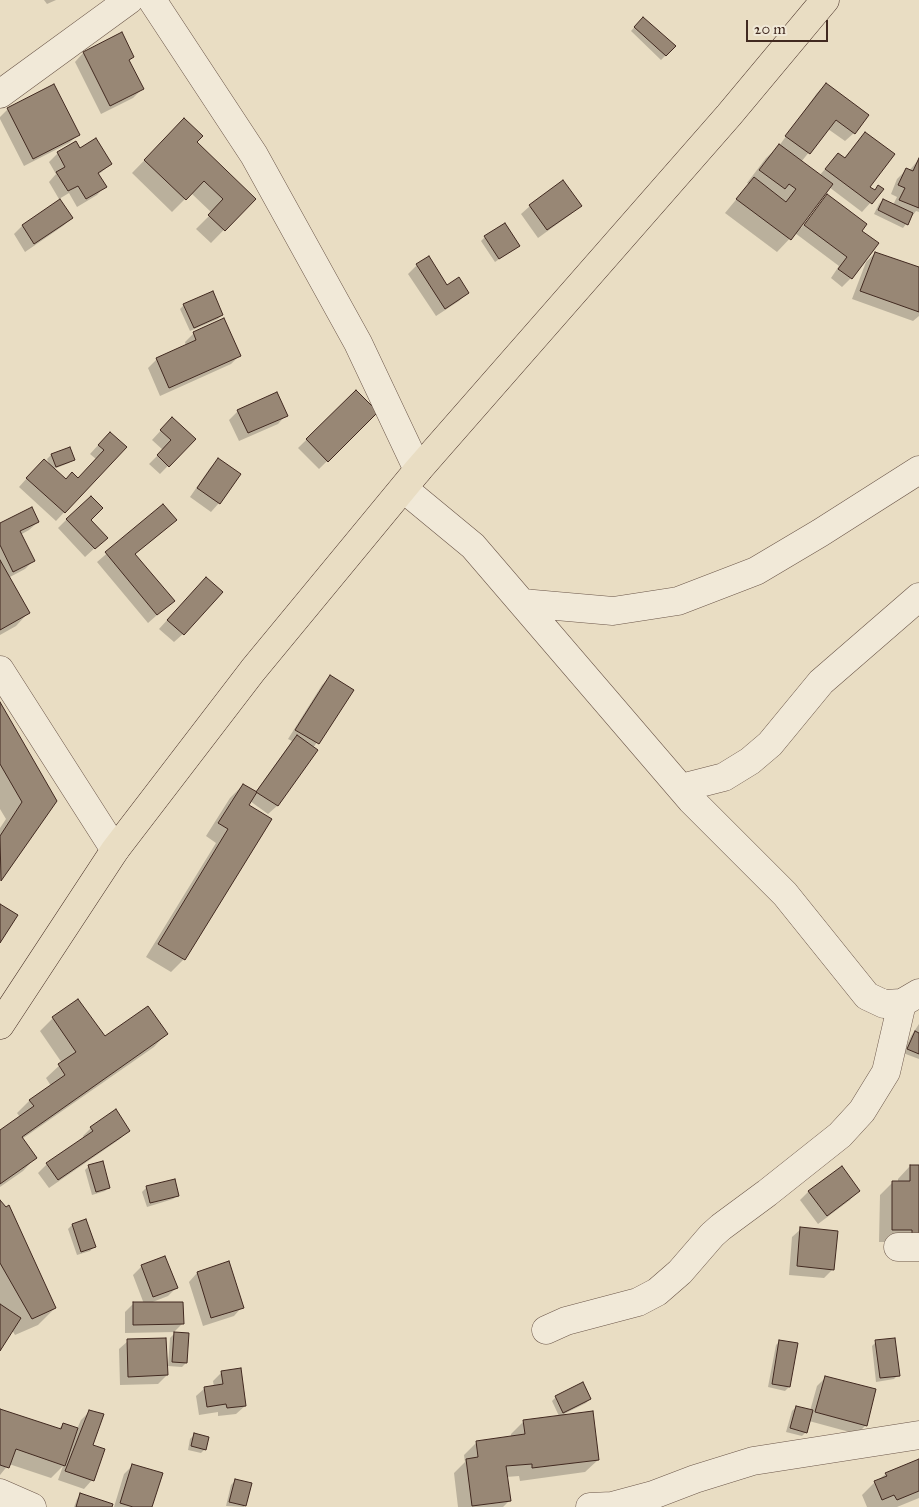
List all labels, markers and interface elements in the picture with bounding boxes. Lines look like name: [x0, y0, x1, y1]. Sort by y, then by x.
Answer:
scale bar: [749, 10, 832, 42]
text: 20 m: [754, 20, 786, 38]

